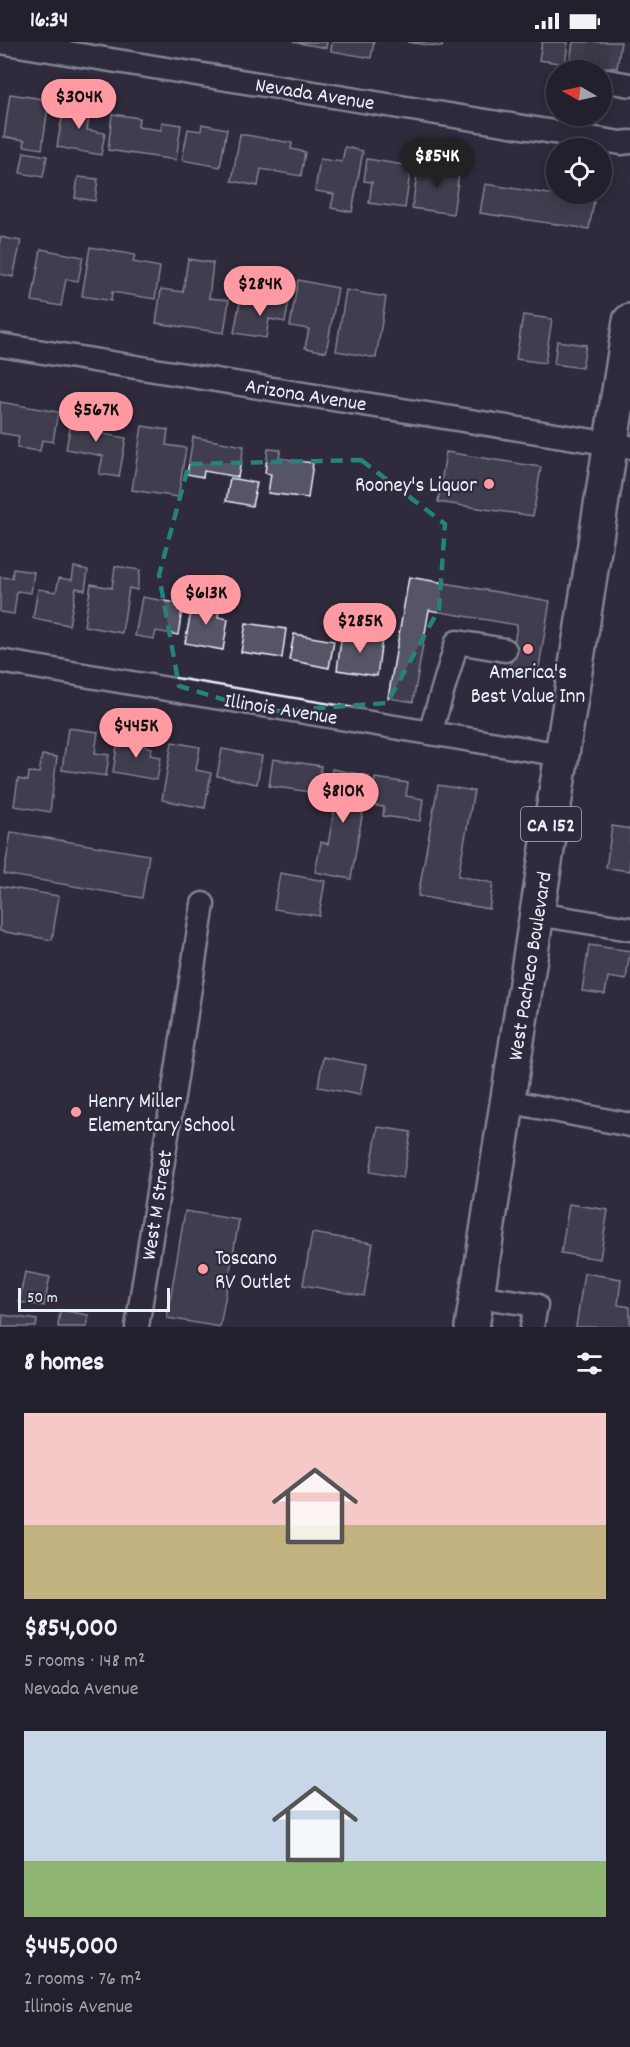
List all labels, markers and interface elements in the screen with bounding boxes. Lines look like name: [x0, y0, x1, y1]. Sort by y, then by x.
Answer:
text: 16:34: [30, 6, 68, 37]
north arrow: [546, 60, 612, 126]
map controls: [546, 60, 612, 204]
street label: Nevada Avenue: [253, 72, 376, 120]
pin: $304K: [37, 79, 121, 130]
text: $304K: [55, 84, 103, 112]
pin: $854K: [395, 138, 479, 189]
button: locate: [546, 138, 612, 204]
text: $854K: [415, 143, 459, 171]
pin: $284K: [218, 266, 302, 317]
text: $284K: [238, 271, 282, 299]
street label: Arizona Avenue: [243, 373, 368, 421]
pin: $567K: [54, 392, 138, 443]
text: $567K: [73, 397, 119, 425]
place label: Rooney's Liquor: [355, 472, 477, 502]
marker: Rooney's Liquor: [482, 477, 496, 491]
pin: $613K: [164, 575, 248, 626]
text: $613K: [185, 580, 227, 608]
pin: $285K: [318, 603, 402, 654]
text: $285K: [337, 608, 383, 636]
marker: America's Best Value Inn: [521, 642, 535, 656]
place label: America's Best Value Inn: [471, 659, 585, 713]
street label: Illinois Avenue: [222, 687, 339, 735]
pin: $445K: [94, 708, 178, 759]
text: $445K: [113, 713, 159, 741]
pin: $810K: [301, 773, 385, 824]
text: $810K: [322, 778, 364, 806]
road number: CA 152: [521, 807, 581, 841]
street label: West Pacheco Boulevard: [502, 870, 562, 1063]
place label: Henry Miller Elementary School: [88, 1088, 235, 1142]
marker: Henry Miller Elementary School: [69, 1105, 83, 1119]
street label: West M Street: [135, 1148, 182, 1263]
place label: Toscano RV Outlet: [215, 1245, 291, 1299]
marker: Toscano RV Outlet: [196, 1262, 210, 1276]
scale bar: [18, 1285, 170, 1312]
text: 50 m: [27, 1287, 58, 1310]
text: 8 homes: [24, 1345, 104, 1382]
icon: filters: [573, 1347, 606, 1380]
icon: home: [261, 1452, 369, 1560]
text: $854,000: [24, 1611, 118, 1648]
text: 5 rooms · 148 m²: [24, 1648, 145, 1676]
text: Nevada Avenue: [24, 1676, 138, 1704]
icon: home: [261, 1770, 369, 1878]
text: $445,000: [24, 1929, 118, 1966]
text: 2 rooms · 76 m²: [24, 1966, 142, 1994]
text: Illinois Avenue: [24, 1994, 133, 2022]

